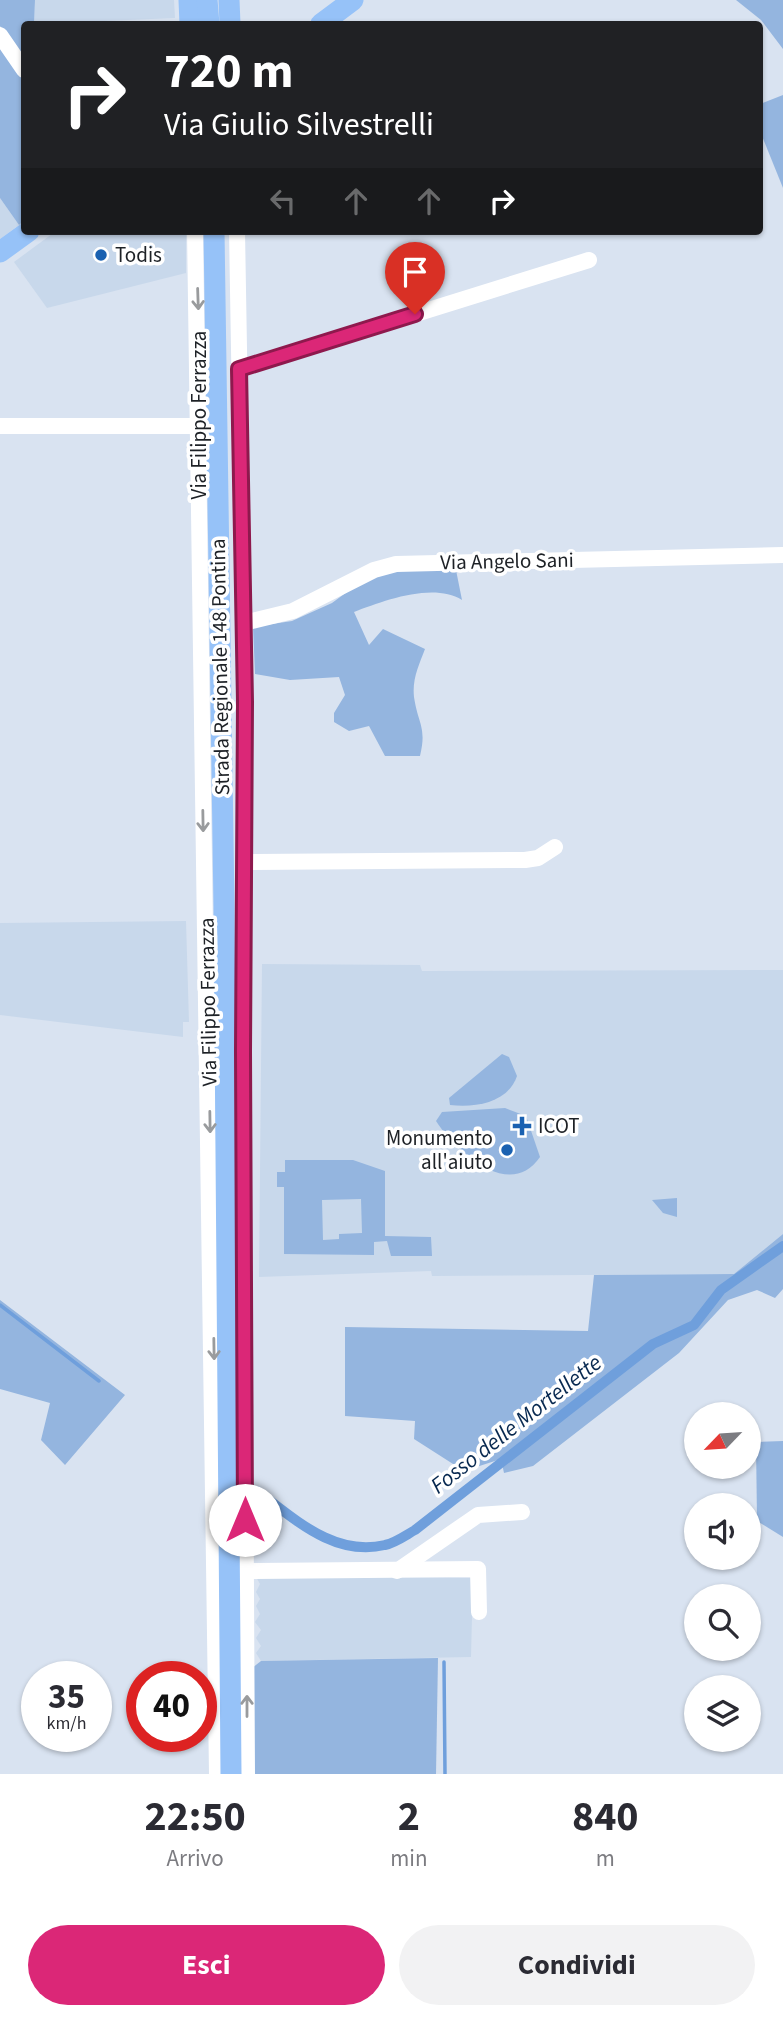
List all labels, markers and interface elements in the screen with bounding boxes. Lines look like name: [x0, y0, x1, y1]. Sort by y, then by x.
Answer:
text: 720 m: [164, 37, 293, 107]
icon: right: [49, 49, 140, 140]
text: Via Giulio Silvestrelli: [164, 102, 434, 148]
icon: left: [264, 182, 302, 220]
icon: ahead: [337, 182, 375, 220]
icon: ahead: [410, 182, 448, 220]
icon: right: [483, 182, 521, 220]
place label: Todis: [115, 240, 162, 270]
pin: [385, 242, 445, 314]
marker: Todis: [93, 247, 109, 263]
icon: arrive: [396, 253, 434, 291]
one-way arrow: [191, 287, 204, 310]
street label: Via Filippo Ferrazza: [184, 331, 214, 499]
street label: Strada Regionale 148 Pontina: [203, 538, 237, 796]
street label: Via Angelo Sani: [440, 545, 574, 577]
one-way arrow: [197, 809, 210, 832]
street label: Via Filippo Ferrazza: [192, 917, 224, 1087]
one-way arrow: [203, 1110, 217, 1133]
place label: ICOT: [538, 1111, 580, 1141]
marker: ICOT: [512, 1116, 532, 1136]
place label: Monumento all'aiuto: [386, 1123, 493, 1177]
marker: Monumento all'aiuto: [499, 1142, 515, 1158]
one-way arrow: [207, 1337, 220, 1360]
water label: Fosso delle Mortellette: [423, 1346, 609, 1502]
north arrow: [684, 1402, 761, 1479]
map controls: [684, 1402, 761, 1752]
position arrow: [208, 1483, 282, 1557]
button: sound: [684, 1493, 761, 1570]
button: search: [684, 1584, 761, 1661]
speed limit sign: 40: [126, 1661, 217, 1752]
text: 35: [48, 1672, 85, 1722]
button: layers: [684, 1675, 761, 1752]
one-way arrow: [240, 1695, 253, 1718]
text: km/h: [47, 1711, 86, 1736]
text: 22:50: [144, 1787, 246, 1847]
text: 2: [398, 1787, 420, 1847]
text: 840: [572, 1787, 639, 1847]
text: Arrivo: [166, 1842, 224, 1875]
text: min: [390, 1842, 428, 1875]
text: m: [596, 1842, 615, 1875]
button: Esci: [28, 1925, 385, 2005]
button: Condividi: [399, 1925, 755, 2005]

